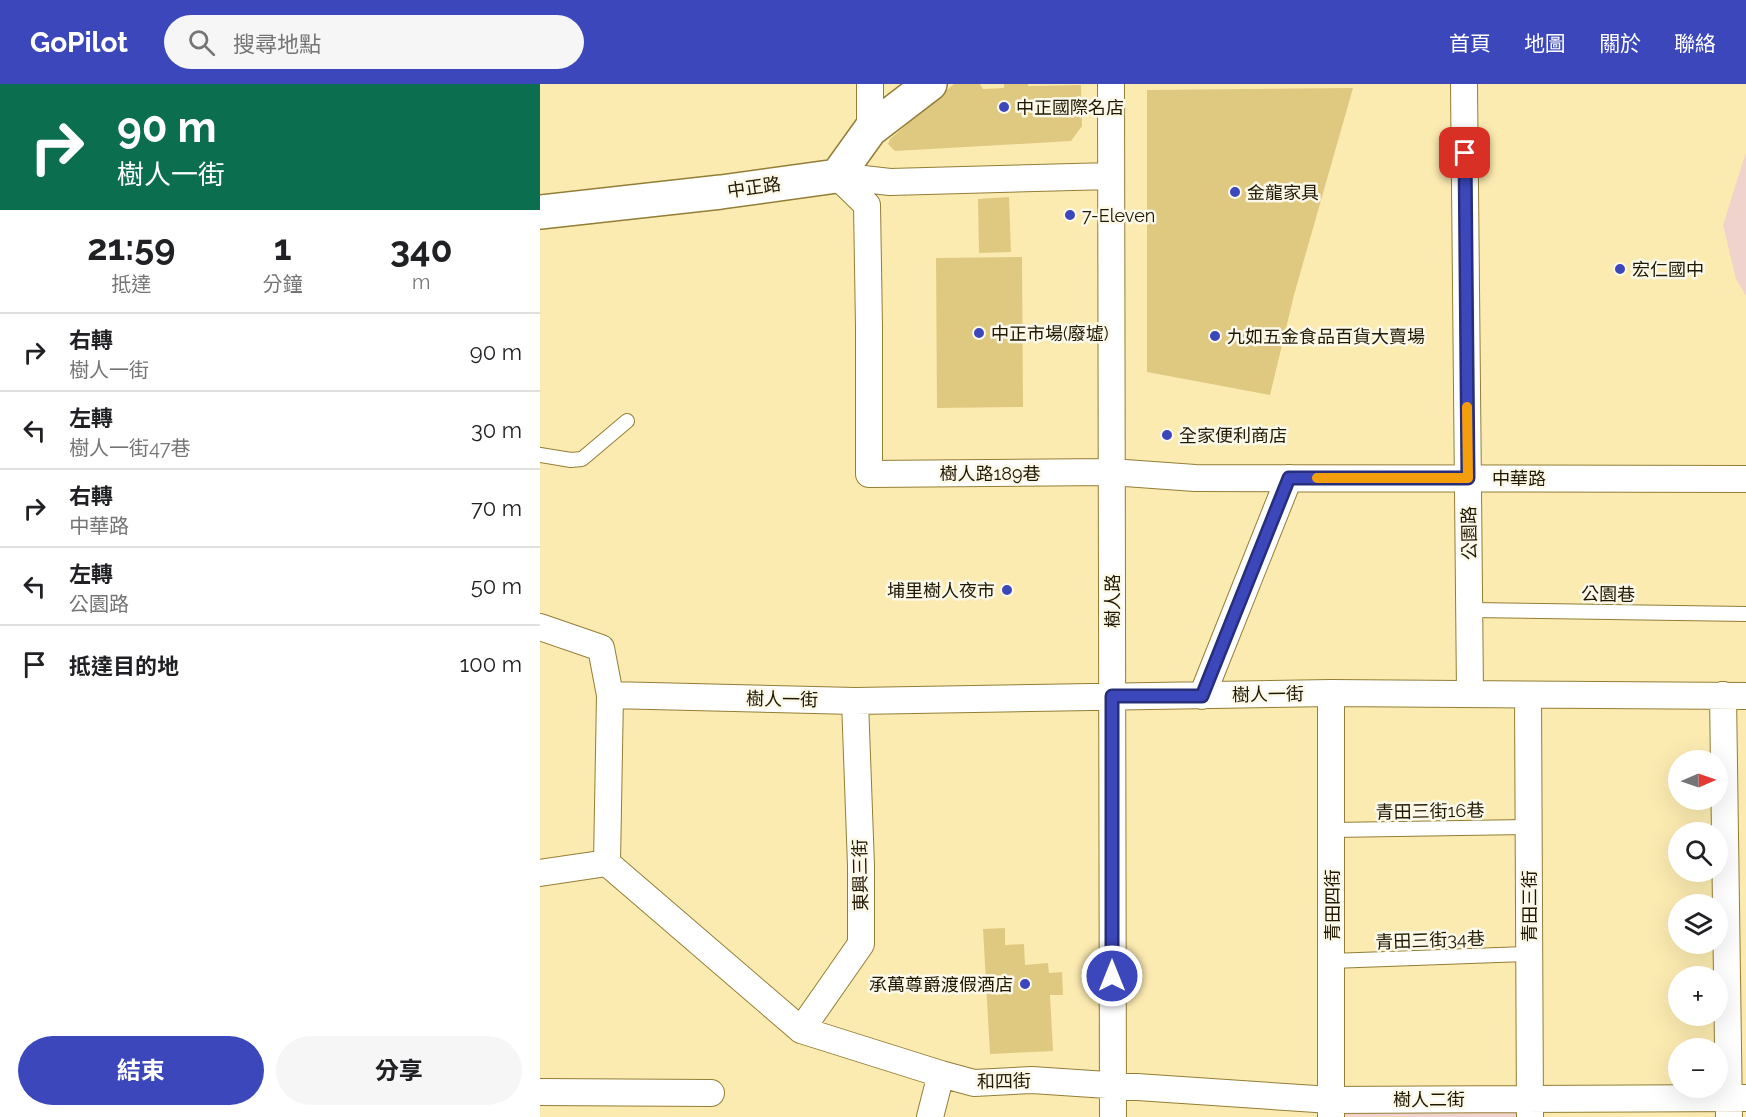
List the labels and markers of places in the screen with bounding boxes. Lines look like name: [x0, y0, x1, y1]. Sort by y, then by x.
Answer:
place label: 中正國際名店: [1016, 97, 1124, 118]
marker: 中正國際名店: [997, 100, 1011, 114]
pin: [1439, 127, 1490, 178]
place label: 金龍家具: [1247, 182, 1319, 203]
marker: 金龍家具: [1228, 185, 1242, 199]
place label: 7-Eleven: [1082, 205, 1155, 226]
marker: 7-Eleven: [1063, 208, 1077, 222]
place label: 宏仁國中: [1632, 259, 1704, 280]
marker: 宏仁國中: [1613, 262, 1627, 276]
place label: 中正市場(廢墟): [991, 323, 1109, 344]
marker: 中正市場(廢墟): [972, 326, 986, 340]
place label: 九如五金食品百貨大賣場: [1227, 326, 1425, 347]
marker: 九如五金食品百貨大賣場: [1208, 329, 1222, 343]
place label: 全家便利商店: [1179, 425, 1287, 446]
marker: 全家便利商店: [1160, 428, 1174, 442]
place label: 埔里樹人夜市: [887, 580, 995, 601]
marker: 埔里樹人夜市: [1000, 583, 1014, 597]
place label: 承萬尊爵渡假酒店: [869, 974, 1013, 995]
marker: 承萬尊爵渡假酒店: [1018, 977, 1032, 991]

